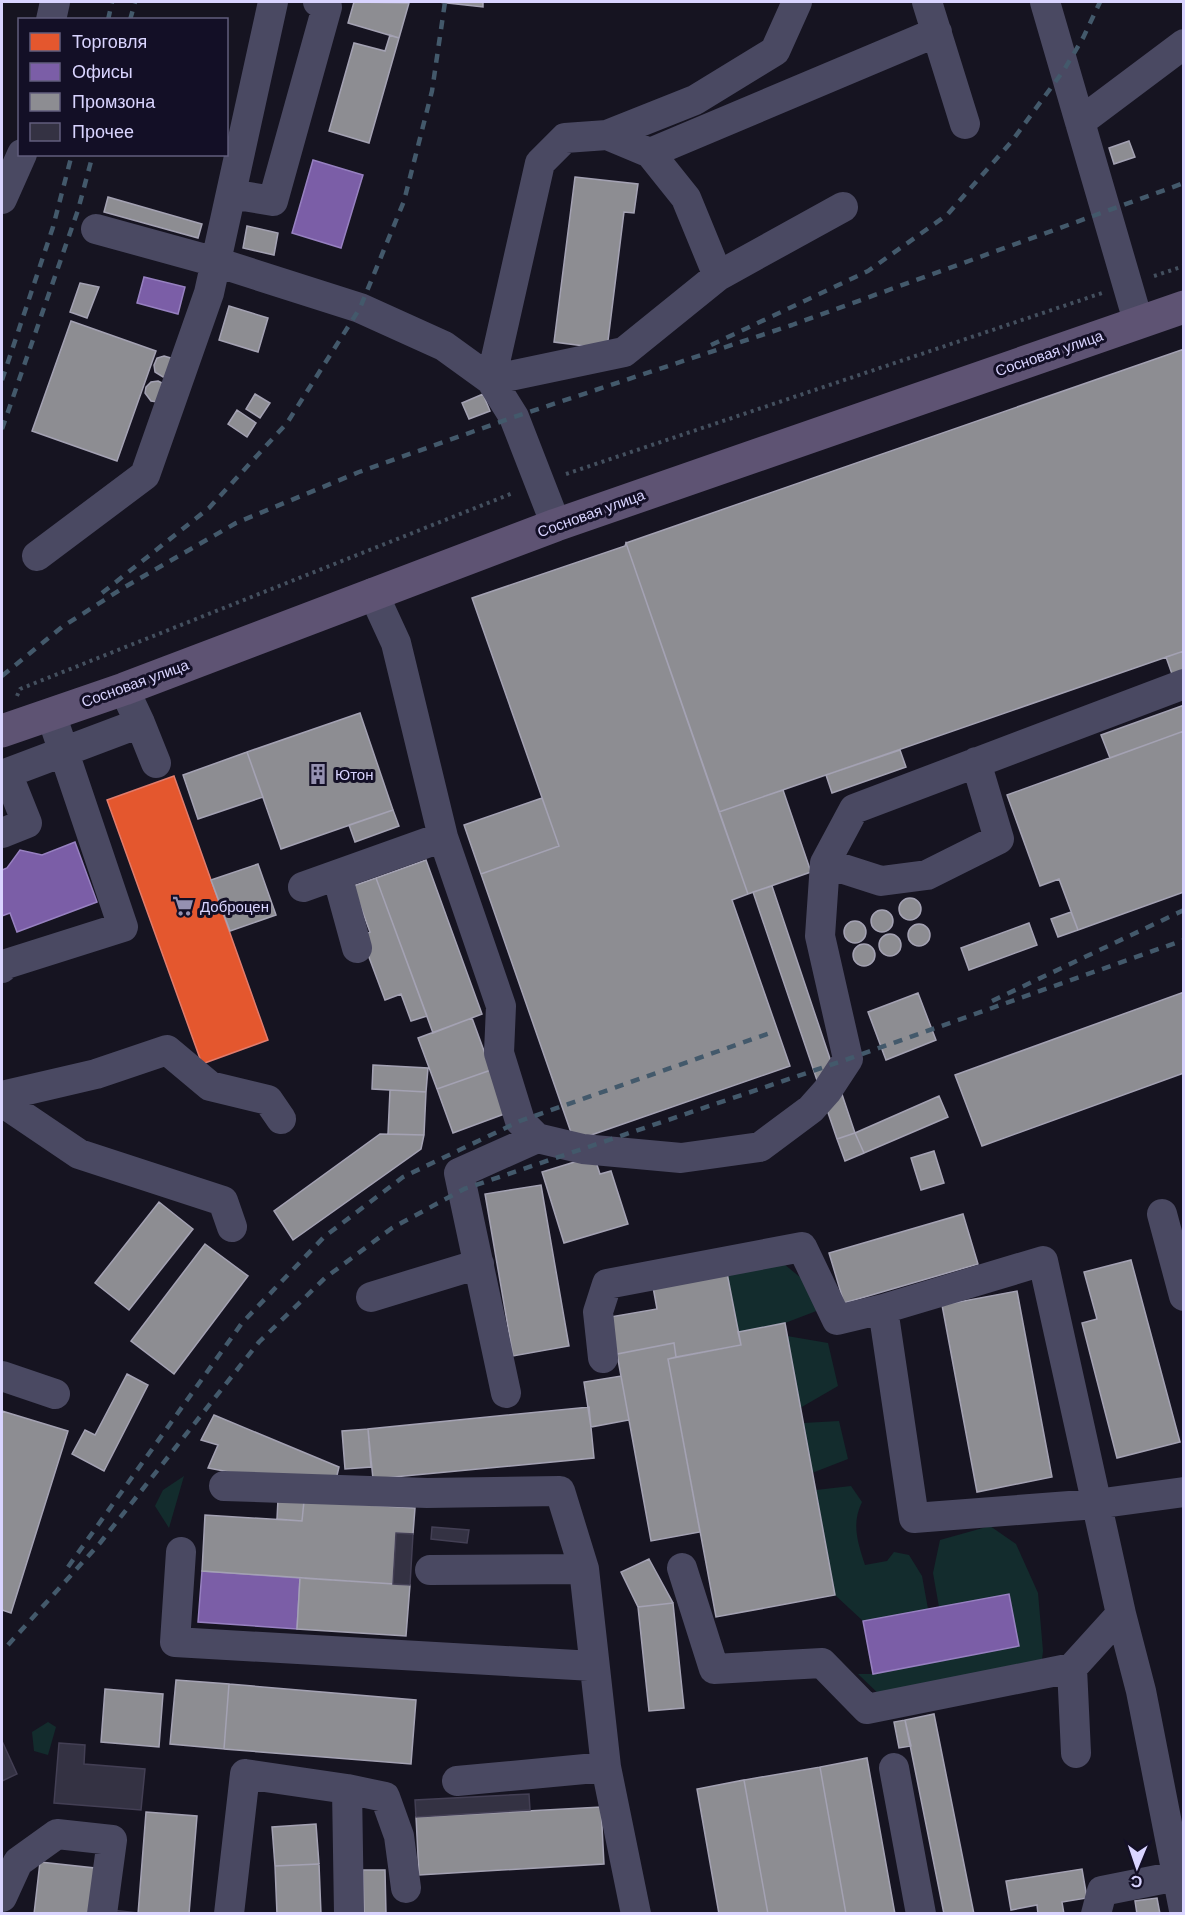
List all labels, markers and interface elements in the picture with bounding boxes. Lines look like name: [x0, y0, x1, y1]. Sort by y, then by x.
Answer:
legend: [18, 18, 228, 156]
text: Торговля: [72, 32, 147, 52]
text: Офисы: [72, 62, 133, 82]
text: Промзона: [72, 92, 156, 112]
text: Прочее: [72, 122, 134, 142]
street label: Сосновая улица: [993, 326, 1106, 379]
street label: Сосновая улица: [535, 485, 648, 540]
street label: Сосновая улица: [79, 655, 192, 710]
building icon: Ютон: [306, 762, 330, 786]
place label: Ютон: [335, 766, 373, 783]
supermarket icon: Доброцен: [171, 894, 195, 918]
place label: Доброцен: [200, 898, 269, 915]
north arrow: [1107, 1837, 1167, 1897]
text: С: [1130, 1873, 1143, 1890]

